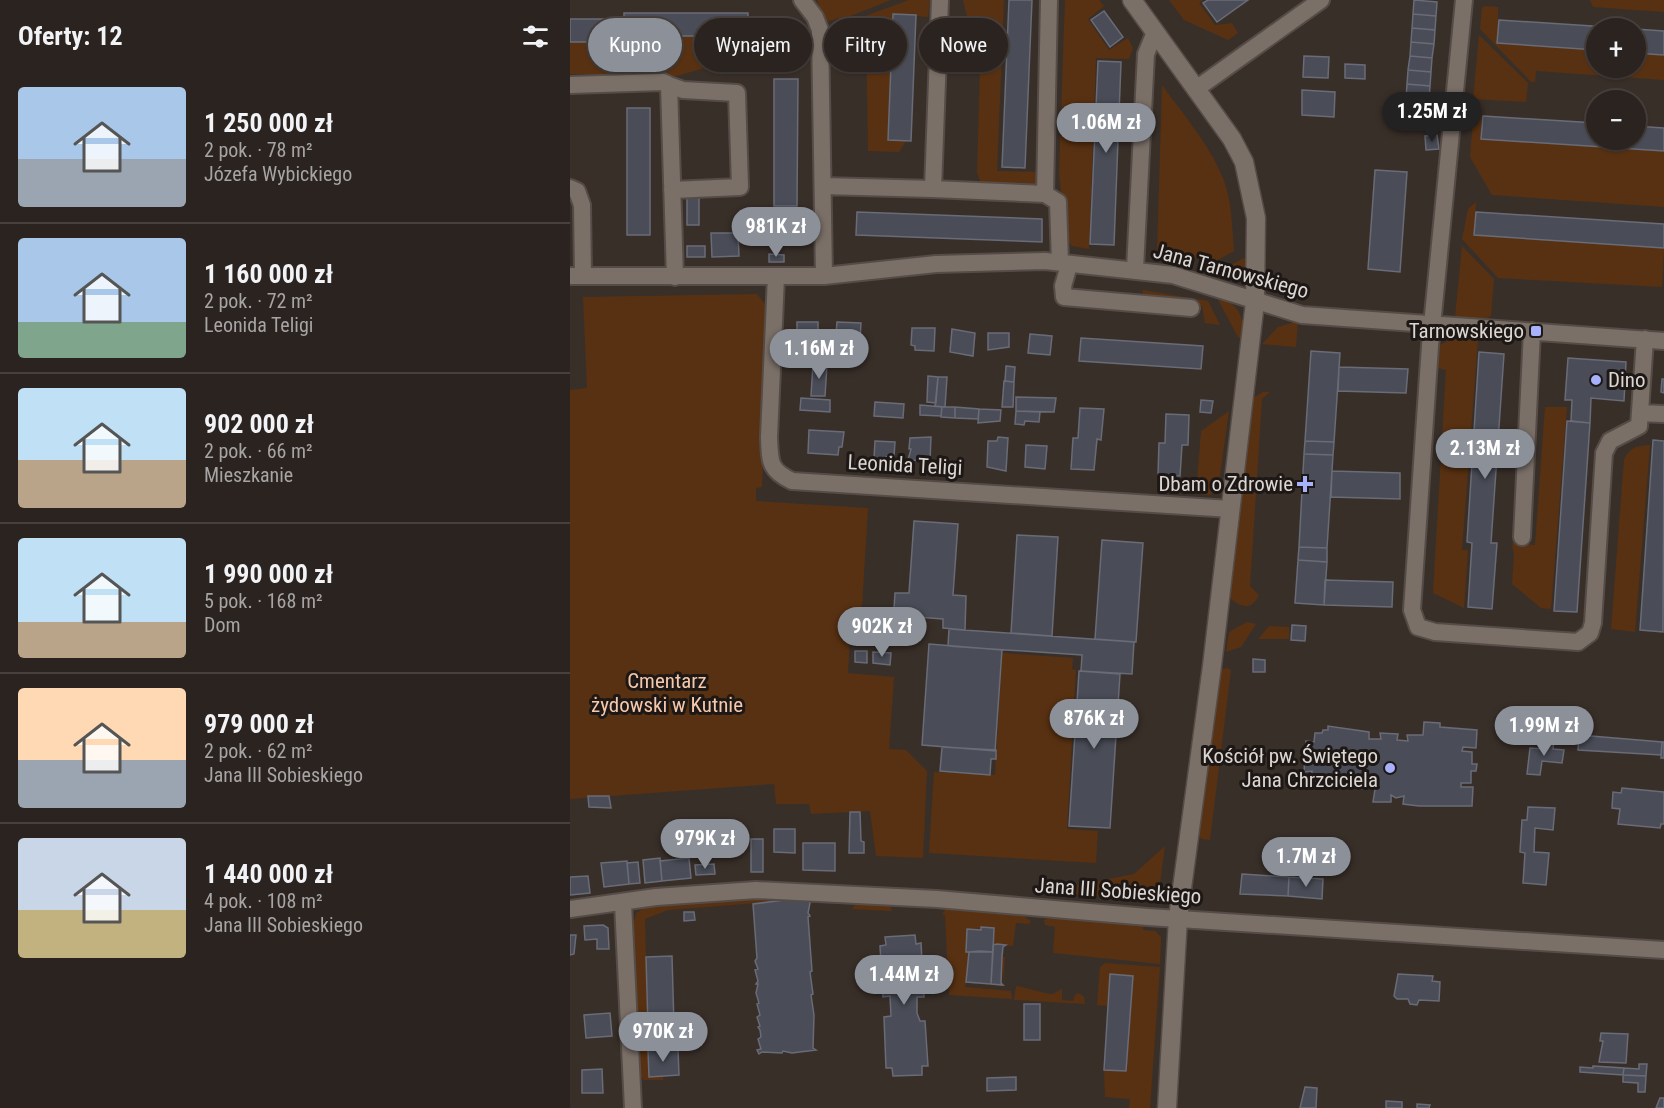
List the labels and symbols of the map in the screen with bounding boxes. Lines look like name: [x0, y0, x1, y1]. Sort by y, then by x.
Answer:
pin: 1.25M zł: [1370, 92, 1494, 143]
pin: 1.06M zł: [1044, 103, 1168, 154]
pin: 981K zł: [721, 207, 831, 258]
street label: Jana Tarnowskiego: [1151, 239, 1311, 303]
place label: Tarnowskiego: [1409, 319, 1524, 343]
marker: Tarnowskiego: [1529, 324, 1543, 338]
pin: 1.16M zł: [757, 329, 881, 380]
place label: Dino: [1608, 368, 1646, 392]
marker: Dino: [1589, 373, 1603, 387]
pin: 2.13M zł: [1423, 429, 1547, 480]
street label: Leonida Teligi: [847, 450, 963, 480]
place label: Dbam o Zdrowie: [1158, 472, 1293, 496]
marker: Dbam o Zdrowie: [1298, 477, 1312, 491]
pin: 902K zł: [827, 607, 937, 658]
park label: Cmentarz żydowski w Kutnie: [591, 669, 743, 717]
pin: 876K zł: [1039, 699, 1149, 750]
pin: 1.99M zł: [1482, 706, 1606, 757]
place label: Kościół pw. Świętego Jana Chrzciciela: [1202, 744, 1378, 792]
marker: Kościół pw. Świętego Jana Chrzciciela: [1383, 761, 1397, 775]
pin: 979K zł: [650, 819, 760, 870]
pin: 1.7M zł: [1251, 837, 1361, 888]
street label: Jana III Sobieskiego: [1034, 873, 1202, 909]
pin: 1.44M zł: [842, 955, 966, 1006]
pin: 970K zł: [608, 1012, 718, 1063]

